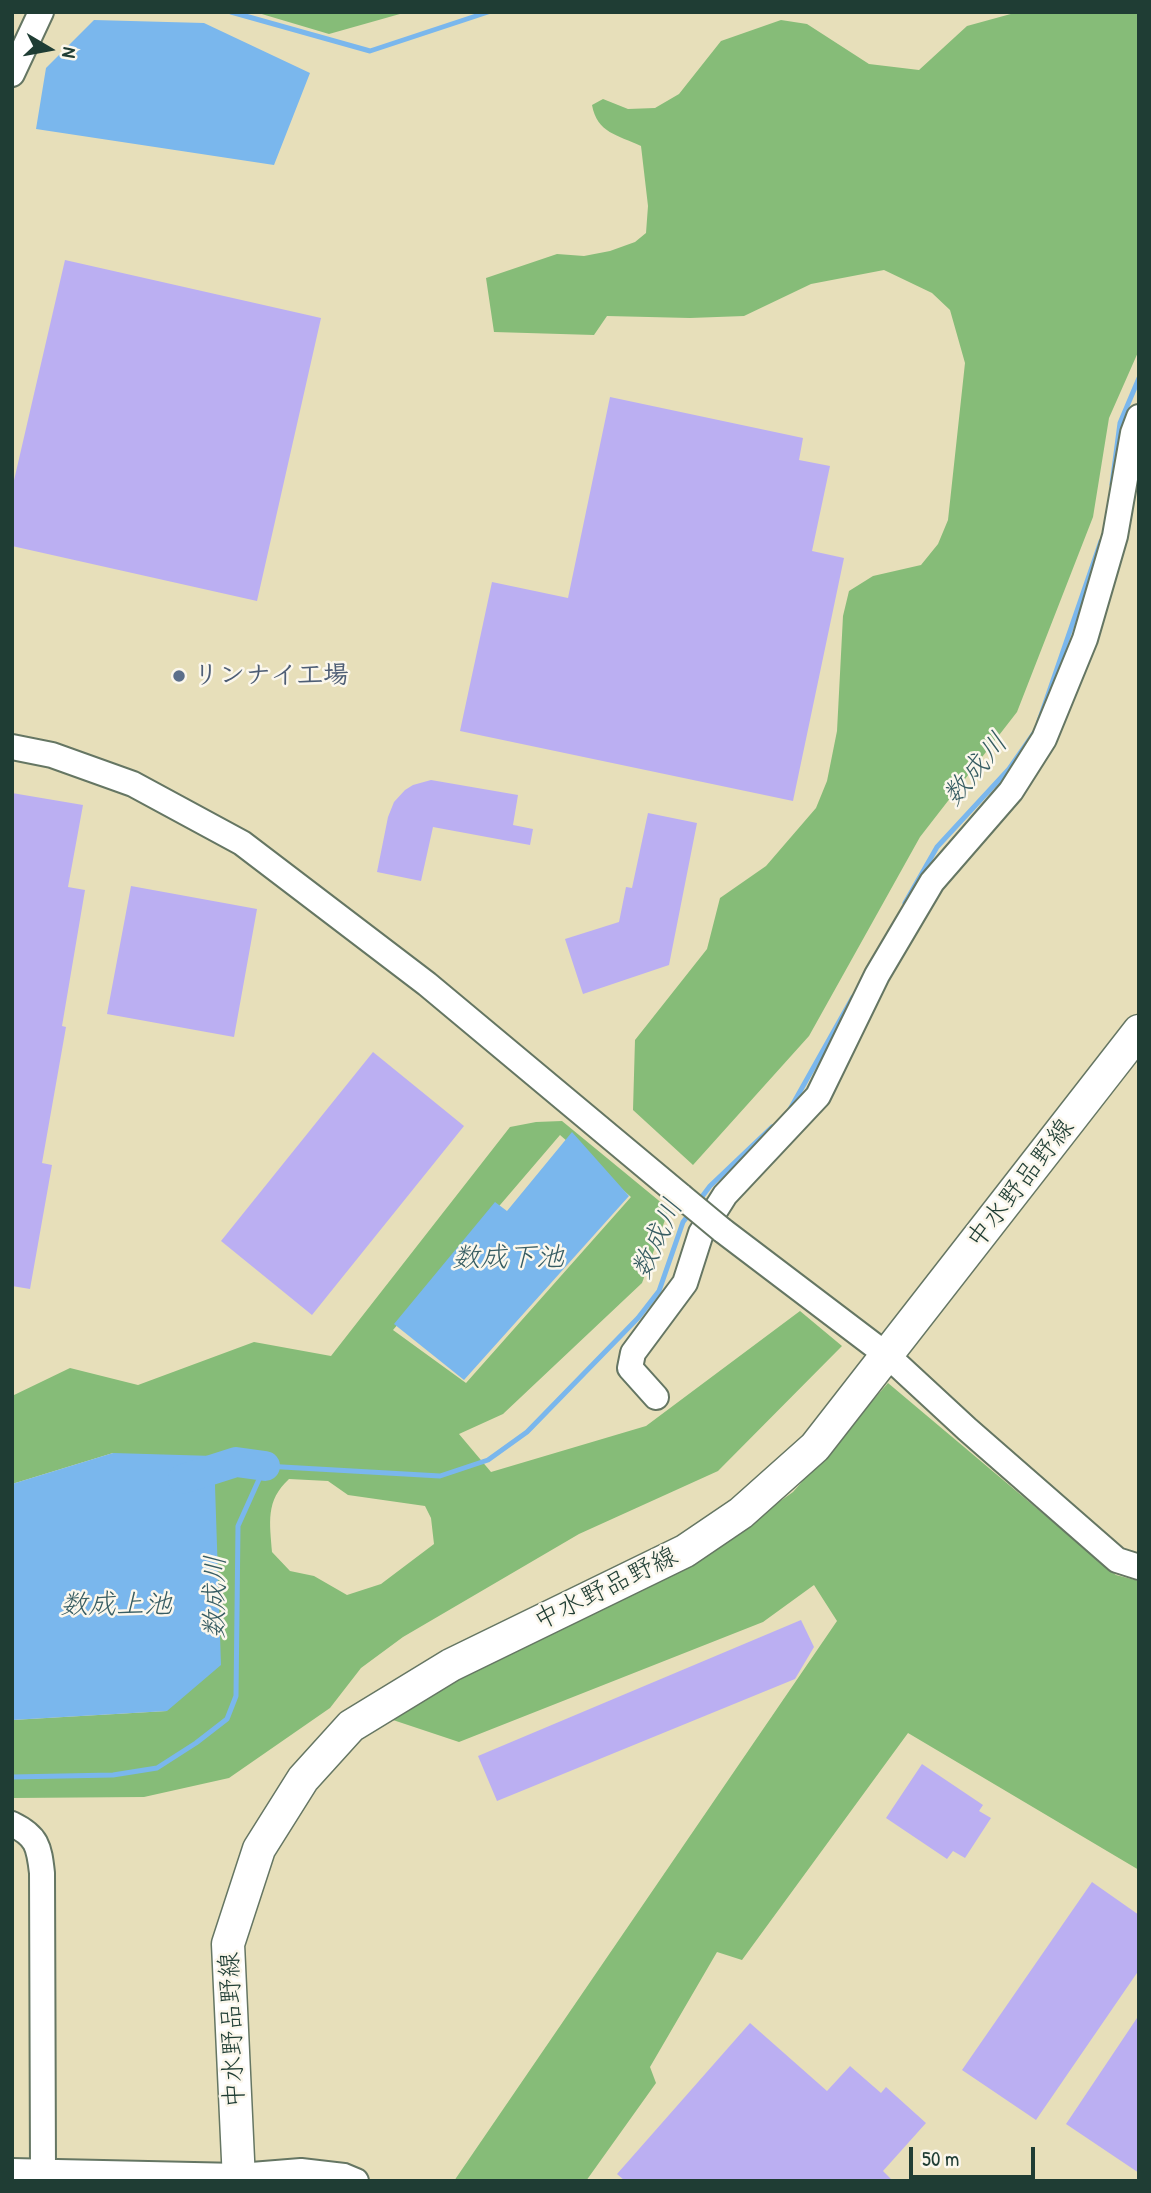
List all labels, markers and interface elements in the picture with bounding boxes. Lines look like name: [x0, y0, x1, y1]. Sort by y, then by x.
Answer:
north arrow: [14, 14, 84, 84]
text: N: [56, 45, 83, 60]
place label: リンナイ工場: [193, 660, 349, 692]
marker: リンナイ工場: [171, 668, 187, 684]
water label: 数成川: [936, 727, 1016, 813]
street label: 中水野品野線: [961, 1113, 1081, 1255]
water label: 数成川: [625, 1194, 691, 1284]
water label: 数成下池: [452, 1242, 564, 1276]
street label: 中水野品野線: [529, 1541, 683, 1637]
water label: 数成川: [198, 1555, 234, 1639]
water label: 数成上池: [60, 1589, 172, 1623]
street label: 中水野品野線: [215, 1952, 251, 2108]
scale bar: [913, 2134, 1039, 2178]
text: 50 m: [922, 2144, 959, 2173]

